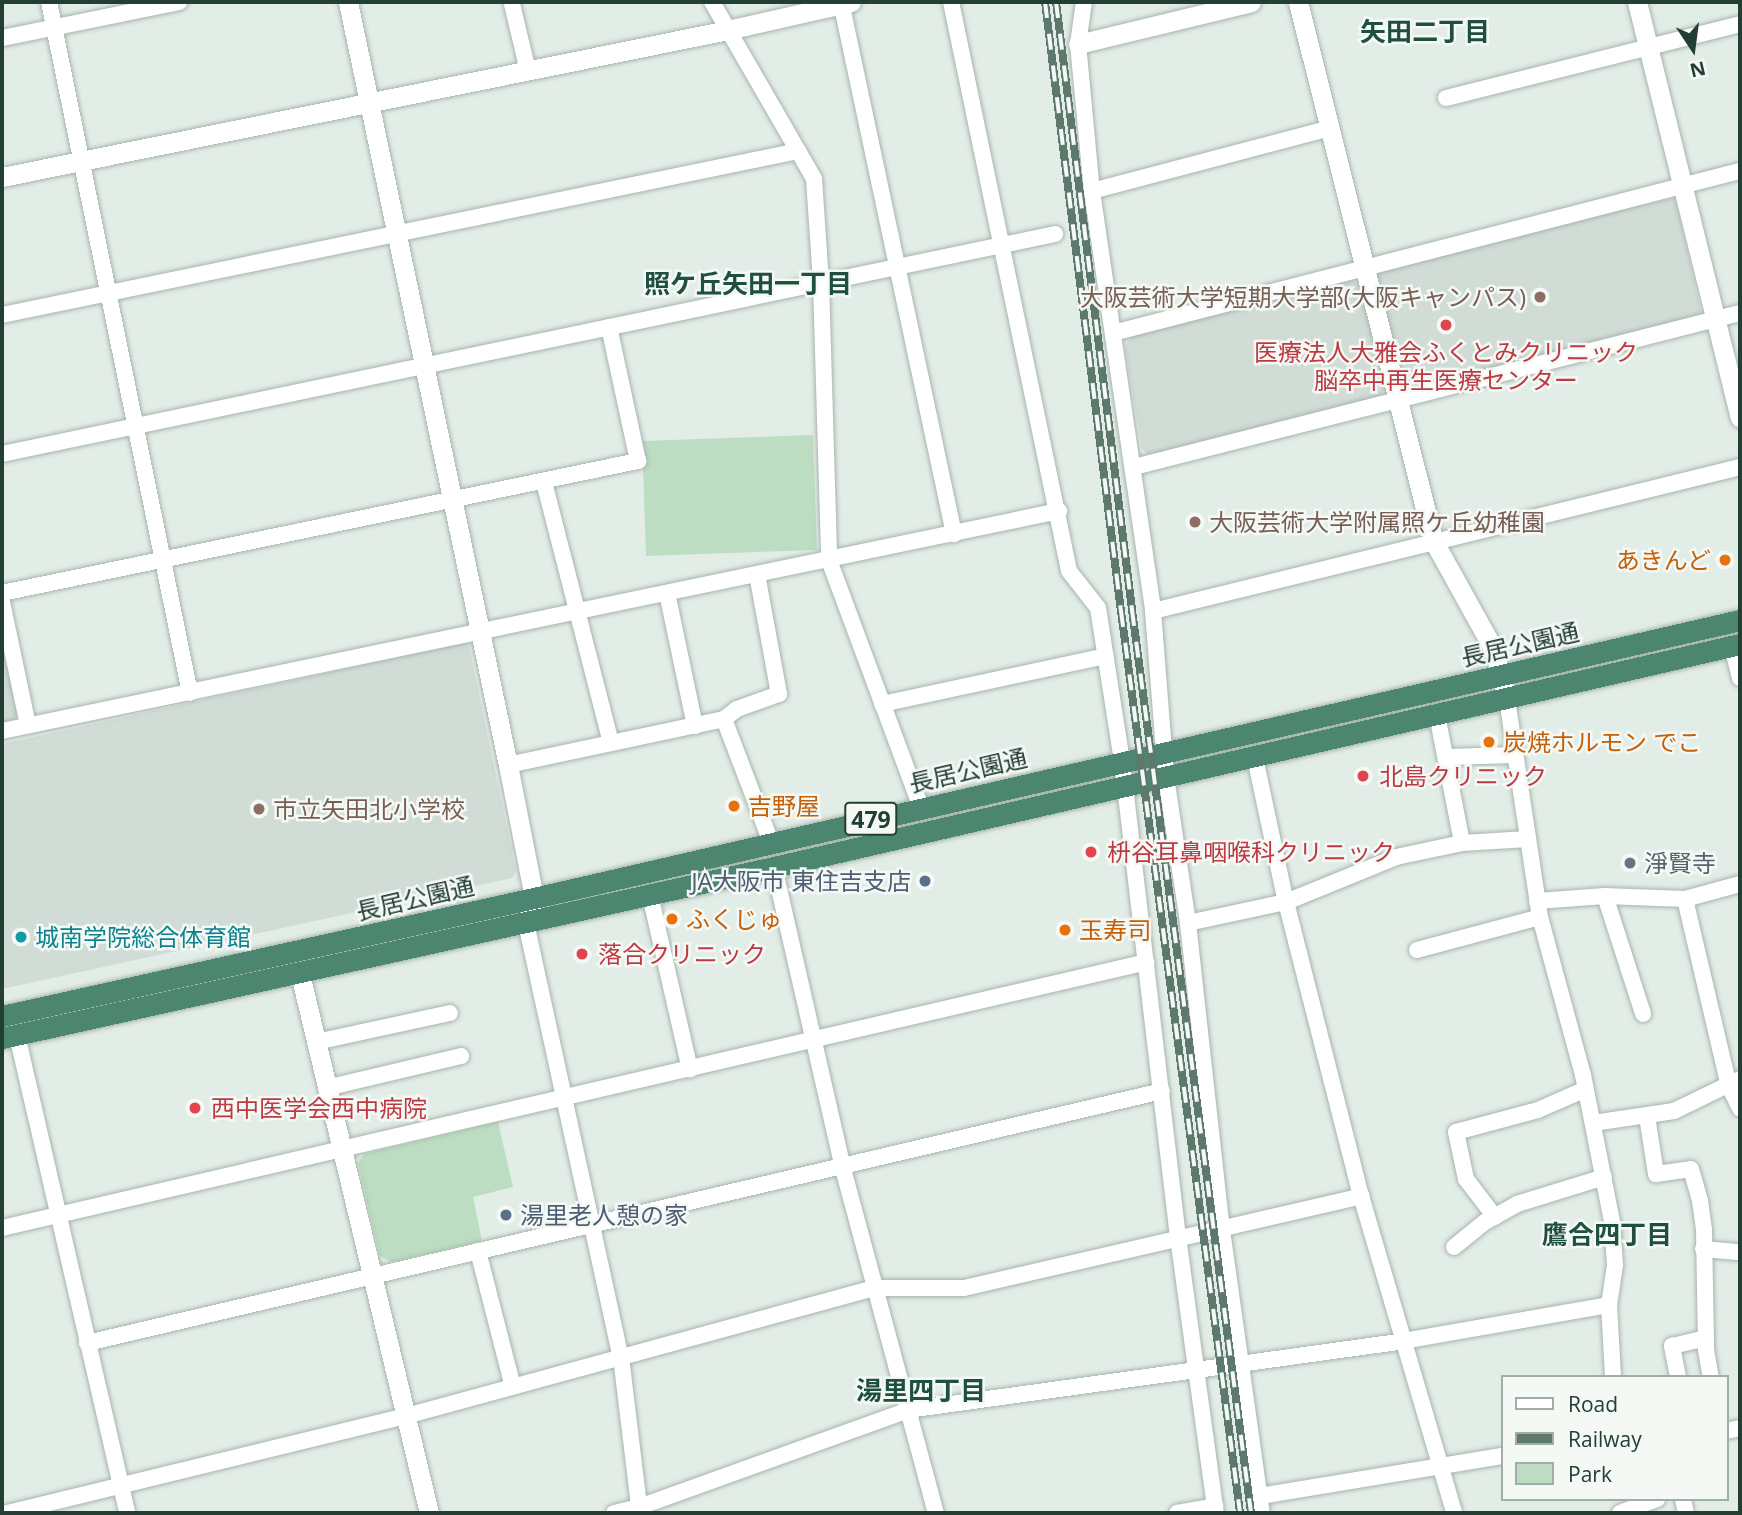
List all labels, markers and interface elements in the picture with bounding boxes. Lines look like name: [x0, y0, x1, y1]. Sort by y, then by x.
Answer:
north arrow: [1658, 14, 1728, 84]
district label: 矢田二丁目: [1360, 16, 1490, 48]
text: N: [1687, 55, 1708, 84]
district label: 照ケ丘矢田一丁目: [644, 268, 852, 300]
place label: 大阪芸術大学短期大学部(大阪キャンパス): [1080, 283, 1526, 311]
marker: 大阪芸術大学短期大学部(大阪キャンパス): [1532, 289, 1548, 305]
marker: 医療法人大雅会ふくとみクリニック 脳卒中再生医療センター: [1436, 315, 1456, 335]
place label: 医療法人大雅会ふくとみクリニック 脳卒中再生医療センター: [1254, 338, 1638, 394]
place label: 大阪芸術大学附属照ケ丘幼稚園: [1209, 508, 1545, 536]
marker: 大阪芸術大学附属照ケ丘幼稚園: [1187, 514, 1203, 530]
place label: あきんど: [1615, 546, 1711, 574]
marker: あきんど: [1717, 552, 1733, 568]
street label: 長居公園通: [1458, 616, 1582, 672]
place label: 炭焼ホルモン でこ: [1503, 728, 1701, 756]
marker: 炭焼ホルモン でこ: [1481, 734, 1497, 750]
street label: 長居公園通: [906, 742, 1030, 798]
place label: 北島クリニック: [1379, 762, 1547, 790]
marker: 北島クリニック: [1353, 766, 1373, 786]
place label: 吉野屋: [748, 792, 820, 820]
place label: 市立矢田北小学校: [273, 795, 465, 823]
marker: 吉野屋: [726, 798, 742, 814]
road number: 479: [843, 800, 899, 838]
marker: 市立矢田北小学校: [251, 801, 267, 817]
place label: 枡谷耳鼻咽喉科クリニック: [1107, 838, 1395, 866]
marker: 枡谷耳鼻咽喉科クリニック: [1081, 842, 1101, 862]
place label: 淨賢寺: [1644, 849, 1716, 877]
marker: 淨賢寺: [1622, 855, 1638, 871]
place label: JA大阪市 東住吉支店: [691, 867, 911, 895]
street label: 長居公園通: [353, 870, 477, 926]
marker: JA大阪市 東住吉支店: [917, 873, 933, 889]
place label: ふくじゅ: [686, 905, 782, 933]
marker: ふくじゅ: [664, 911, 680, 927]
place label: 玉寿司: [1079, 916, 1151, 944]
marker: 玉寿司: [1057, 922, 1073, 938]
place label: 城南学院総合体育館: [35, 923, 251, 951]
marker: 城南学院総合体育館: [13, 929, 29, 945]
place label: 落合クリニック: [598, 940, 766, 968]
marker: 落合クリニック: [572, 944, 592, 964]
place label: 西中医学会西中病院: [211, 1094, 427, 1122]
marker: 西中医学会西中病院: [185, 1098, 205, 1118]
place label: 湯里老人憩の家: [520, 1201, 688, 1229]
marker: 湯里老人憩の家: [498, 1207, 514, 1223]
district label: 鷹合四丁目: [1542, 1219, 1672, 1251]
district label: 湯里四丁目: [856, 1375, 986, 1407]
legend: [1500, 1375, 1728, 1501]
text: Road: [1568, 1390, 1618, 1418]
text: Railway: [1568, 1425, 1642, 1453]
text: Park: [1568, 1460, 1612, 1488]

